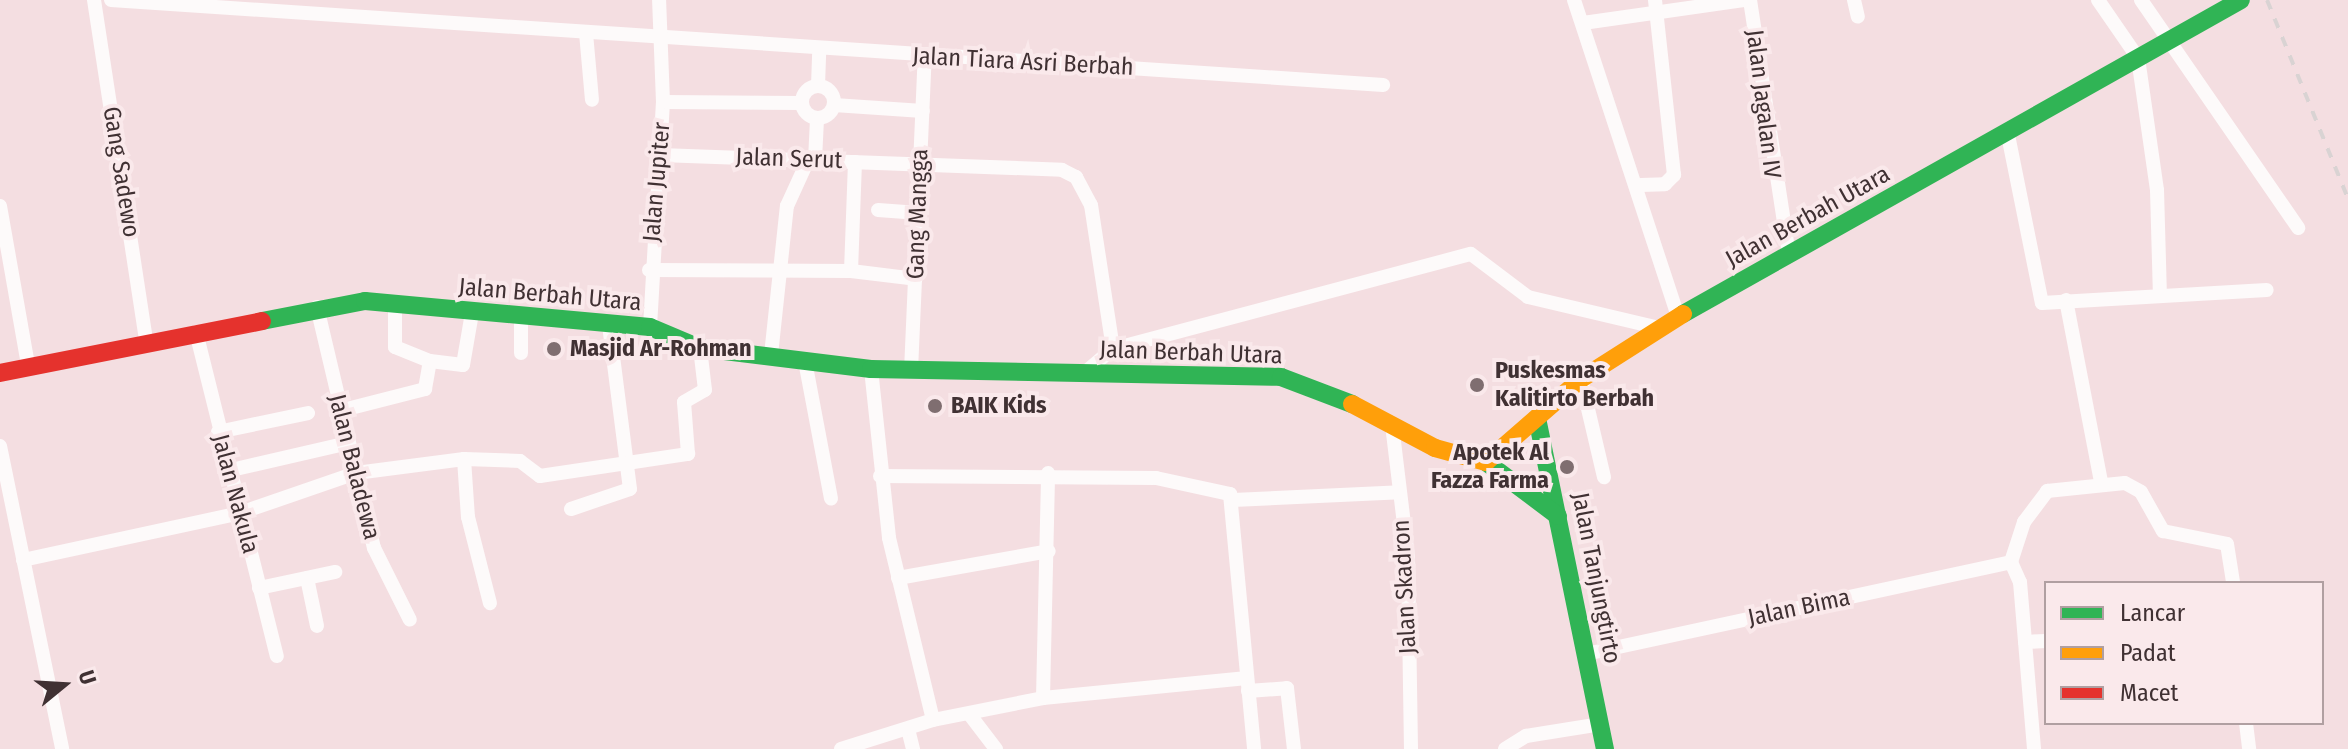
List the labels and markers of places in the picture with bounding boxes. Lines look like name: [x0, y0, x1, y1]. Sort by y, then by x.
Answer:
place label: Masjid Ar-Rohman: [570, 335, 752, 363]
marker: Masjid Ar-Rohman: [545, 340, 563, 358]
place label: Puskesmas Kalitirto Berbah: [1495, 357, 1654, 413]
marker: Puskesmas Kalitirto Berbah: [1466, 374, 1488, 396]
place label: BAIK Kids: [951, 392, 1046, 420]
marker: BAIK Kids: [926, 397, 944, 415]
place label: Apotek Al Fazza Farma: [1431, 439, 1549, 495]
marker: Apotek Al Fazza Farma: [1556, 456, 1578, 478]

